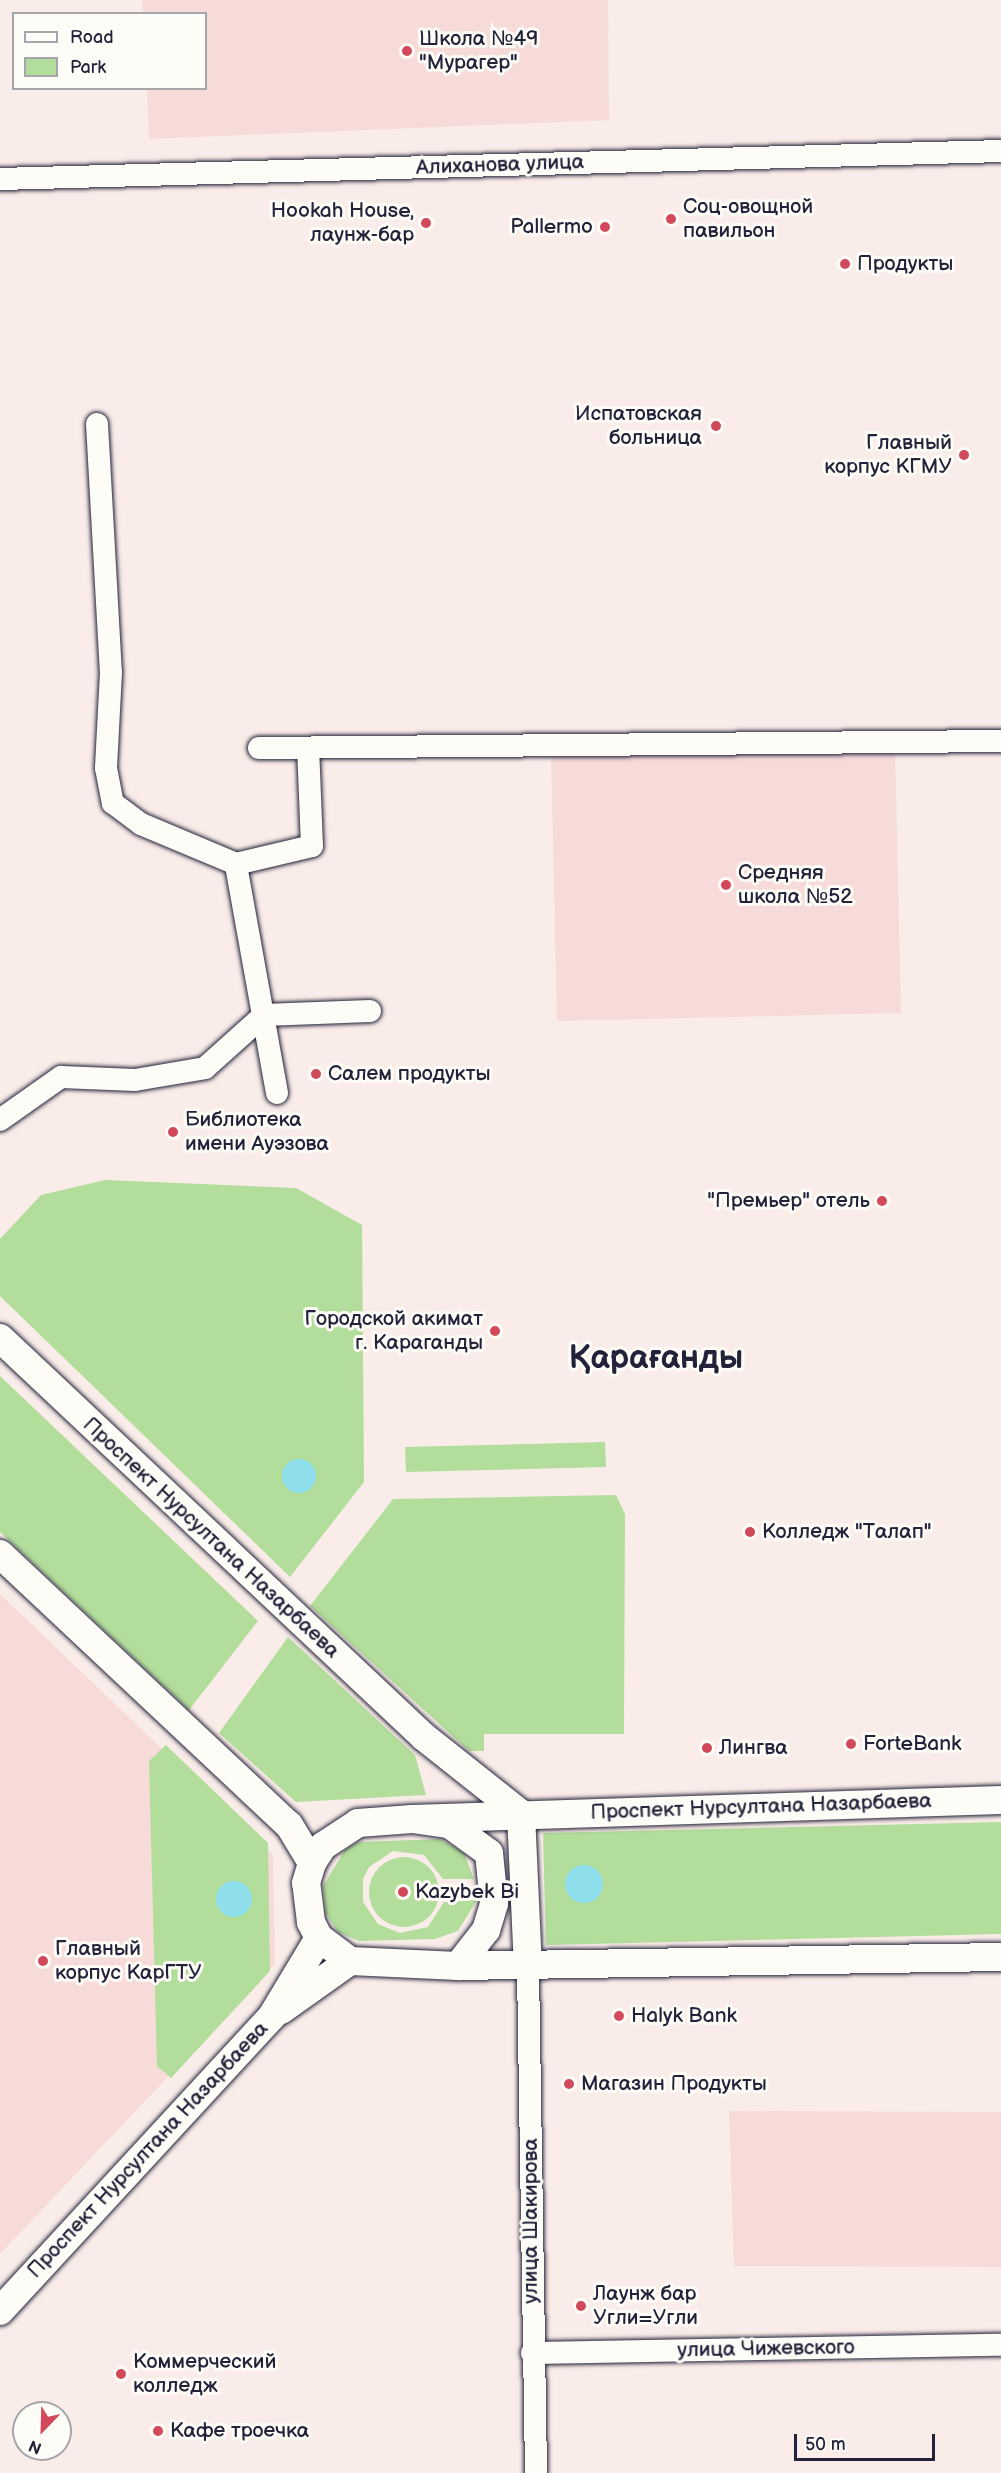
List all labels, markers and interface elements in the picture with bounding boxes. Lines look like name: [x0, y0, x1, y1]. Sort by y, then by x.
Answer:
legend: [12, 12, 207, 90]
place label: Школа №49 "Мурагер": [419, 26, 538, 76]
text: Road: [70, 27, 114, 48]
marker: Школа №49 "Мурагер": [400, 44, 414, 58]
text: Park: [70, 57, 106, 78]
street label: Алиханова улица: [416, 149, 584, 181]
place label: Соц-овощной павильон: [683, 194, 813, 244]
place label: Hookah House, лаунж-бар: [271, 198, 414, 248]
marker: Соц-овощной павильон: [664, 212, 678, 226]
place label: Pallermo: [510, 214, 593, 240]
marker: Hookah House, лаунж-бар: [419, 216, 433, 230]
marker: Pallermo: [598, 220, 612, 234]
place label: Продукты: [857, 251, 953, 277]
marker: Продукты: [838, 257, 852, 271]
place label: Испатовская больница: [575, 401, 702, 451]
marker: Испатовская больница: [707, 417, 725, 435]
place label: Главный корпус КГМУ: [824, 430, 952, 480]
marker: Главный корпус КГМУ: [957, 448, 971, 462]
place label: Средняя школа №52: [738, 860, 853, 910]
marker: Средняя школа №52: [719, 878, 733, 892]
place label: Салем продукты: [328, 1061, 491, 1087]
marker: Салем продукты: [309, 1067, 323, 1081]
place label: Библиотека имени Ауэзова: [185, 1107, 329, 1157]
marker: Библиотека имени Ауэзова: [166, 1125, 180, 1139]
place label: "Премьер" отель: [707, 1188, 870, 1214]
marker: "Премьер" отель: [875, 1194, 889, 1208]
place label: Городской акимат г. Караганды: [304, 1306, 483, 1356]
marker: Городской акимат г. Караганды: [488, 1324, 502, 1338]
district label: Қарағанды: [569, 1339, 743, 1379]
street label: Проспект Нурсултана Назарбаева: [78, 1412, 344, 1664]
place label: Колледж "Талап": [762, 1519, 932, 1545]
marker: Колледж "Талап": [743, 1525, 757, 1539]
place label: ForteBank: [863, 1731, 961, 1757]
place label: Лингва: [719, 1735, 788, 1761]
marker: ForteBank: [844, 1737, 858, 1751]
marker: Лингва: [700, 1741, 714, 1755]
street label: Проспект Нурсултана Назарбаева: [590, 1788, 932, 1826]
place label: Kazybek Bi: [415, 1879, 519, 1905]
marker: Kazybek Bi: [396, 1885, 410, 1899]
place label: Главный корпус КарГТУ: [55, 1936, 202, 1986]
marker: Главный корпус КарГТУ: [36, 1954, 50, 1968]
place label: Halyk Bank: [631, 2003, 737, 2029]
marker: Halyk Bank: [612, 2009, 626, 2023]
street label: Проспект Нурсултана Назарбаева: [22, 2017, 274, 2283]
place label: Магазин Продукты: [581, 2071, 767, 2097]
marker: Магазин Продукты: [562, 2077, 576, 2091]
street label: улица Шакирова: [518, 2138, 544, 2304]
place label: Лаунж бар Угли=Угли: [593, 2281, 698, 2331]
marker: Лаунж бар Угли=Угли: [574, 2299, 588, 2313]
street label: улица Чижевского: [677, 2335, 855, 2363]
place label: Коммерческий колледж: [133, 2349, 276, 2399]
marker: Коммерческий колледж: [114, 2367, 128, 2381]
north arrow: [12, 2401, 72, 2461]
place label: Кафе троечка: [170, 2418, 309, 2444]
scale bar: [797, 2422, 938, 2460]
marker: Кафе троечка: [151, 2424, 165, 2438]
text: 50 m: [805, 2434, 846, 2455]
text: N: [26, 2435, 45, 2457]

